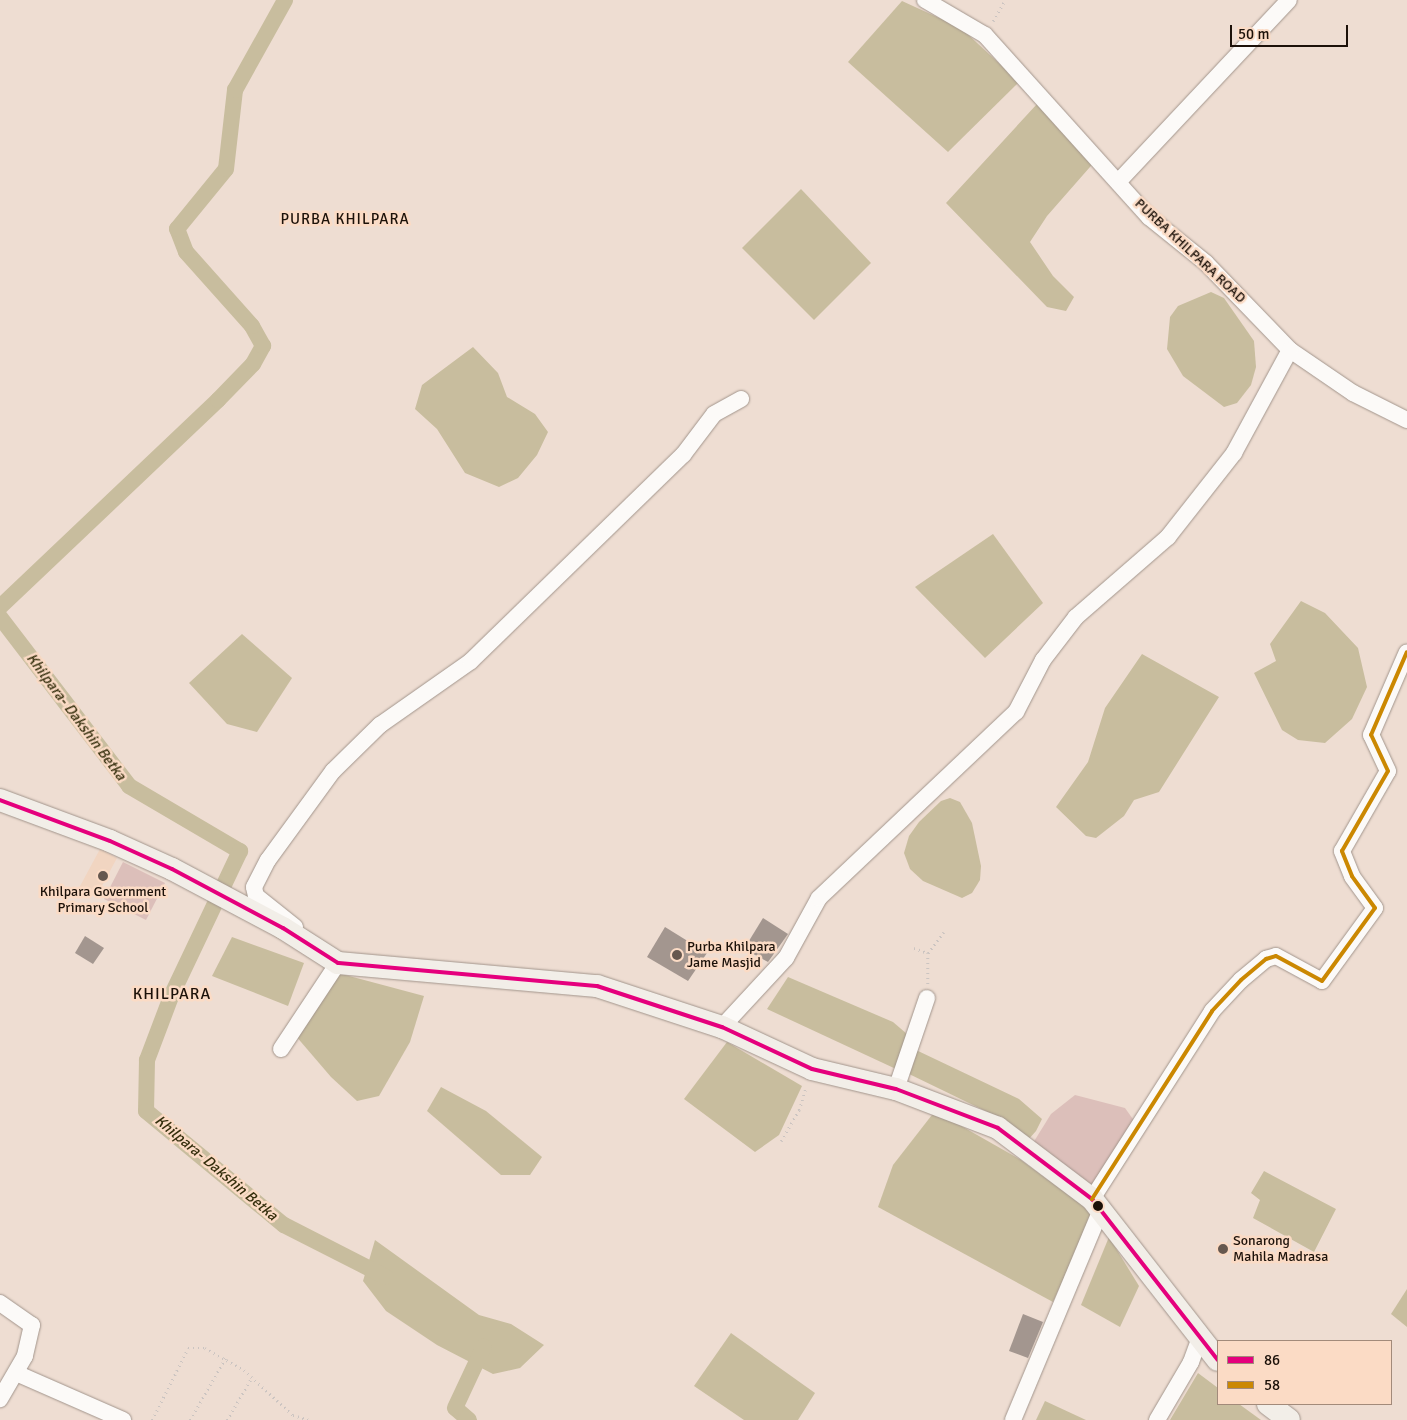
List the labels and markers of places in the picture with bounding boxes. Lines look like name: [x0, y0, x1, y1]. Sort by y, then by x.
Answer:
marker: Khilpara Government Primary School: [97, 870, 109, 882]
place label: Khilpara Government Primary School: [40, 884, 166, 916]
place label: Purba Khilpara Jame Masjid: [687, 939, 776, 972]
marker: Purba Khilpara Jame Masjid: [671, 949, 683, 961]
unlabelled marker: [1093, 1201, 1103, 1211]
place label: Sonarong Mahila Madrasa: [1233, 1233, 1328, 1266]
marker: Sonarong Mahila Madrasa: [1217, 1243, 1229, 1255]

